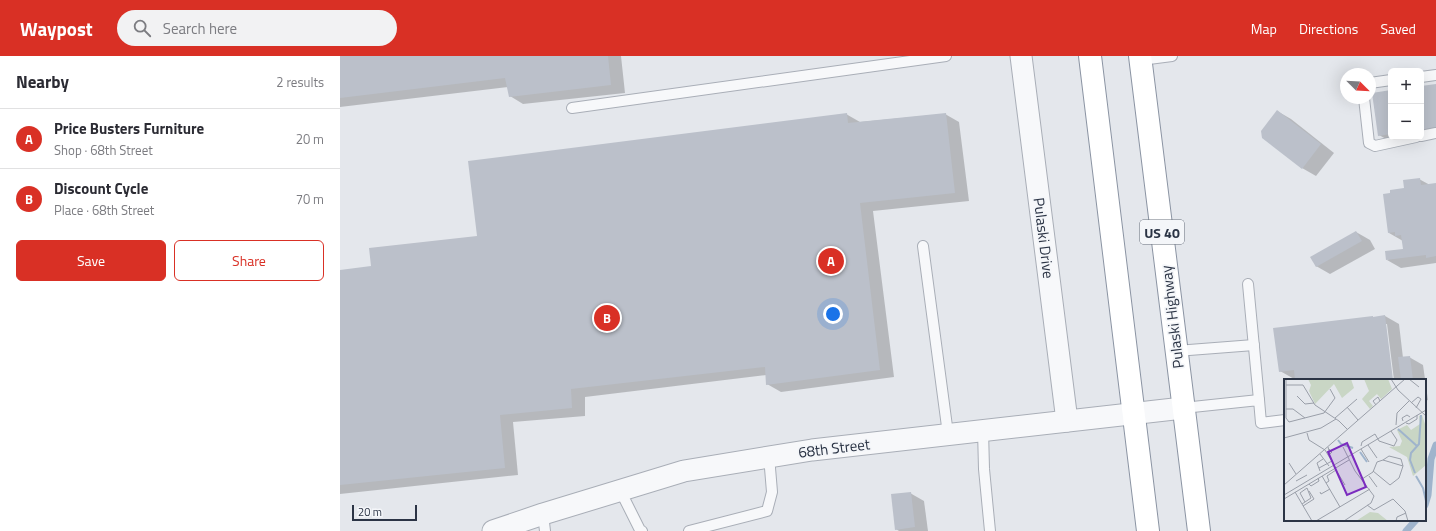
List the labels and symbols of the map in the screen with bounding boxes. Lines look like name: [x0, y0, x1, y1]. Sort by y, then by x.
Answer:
north arrow: [1340, 68, 1376, 104]
street label: Pulaski Drive: [1028, 196, 1060, 280]
road number: US 40: [1140, 220, 1184, 244]
pin: A: [818, 246, 844, 276]
street label: Pulaski Highway: [1154, 264, 1190, 370]
pin: B: [594, 303, 620, 333]
your location: [823, 304, 843, 324]
inset map: [1284, 379, 1426, 521]
street label: 68th Street: [797, 432, 872, 464]
scale bar: [352, 503, 417, 522]

